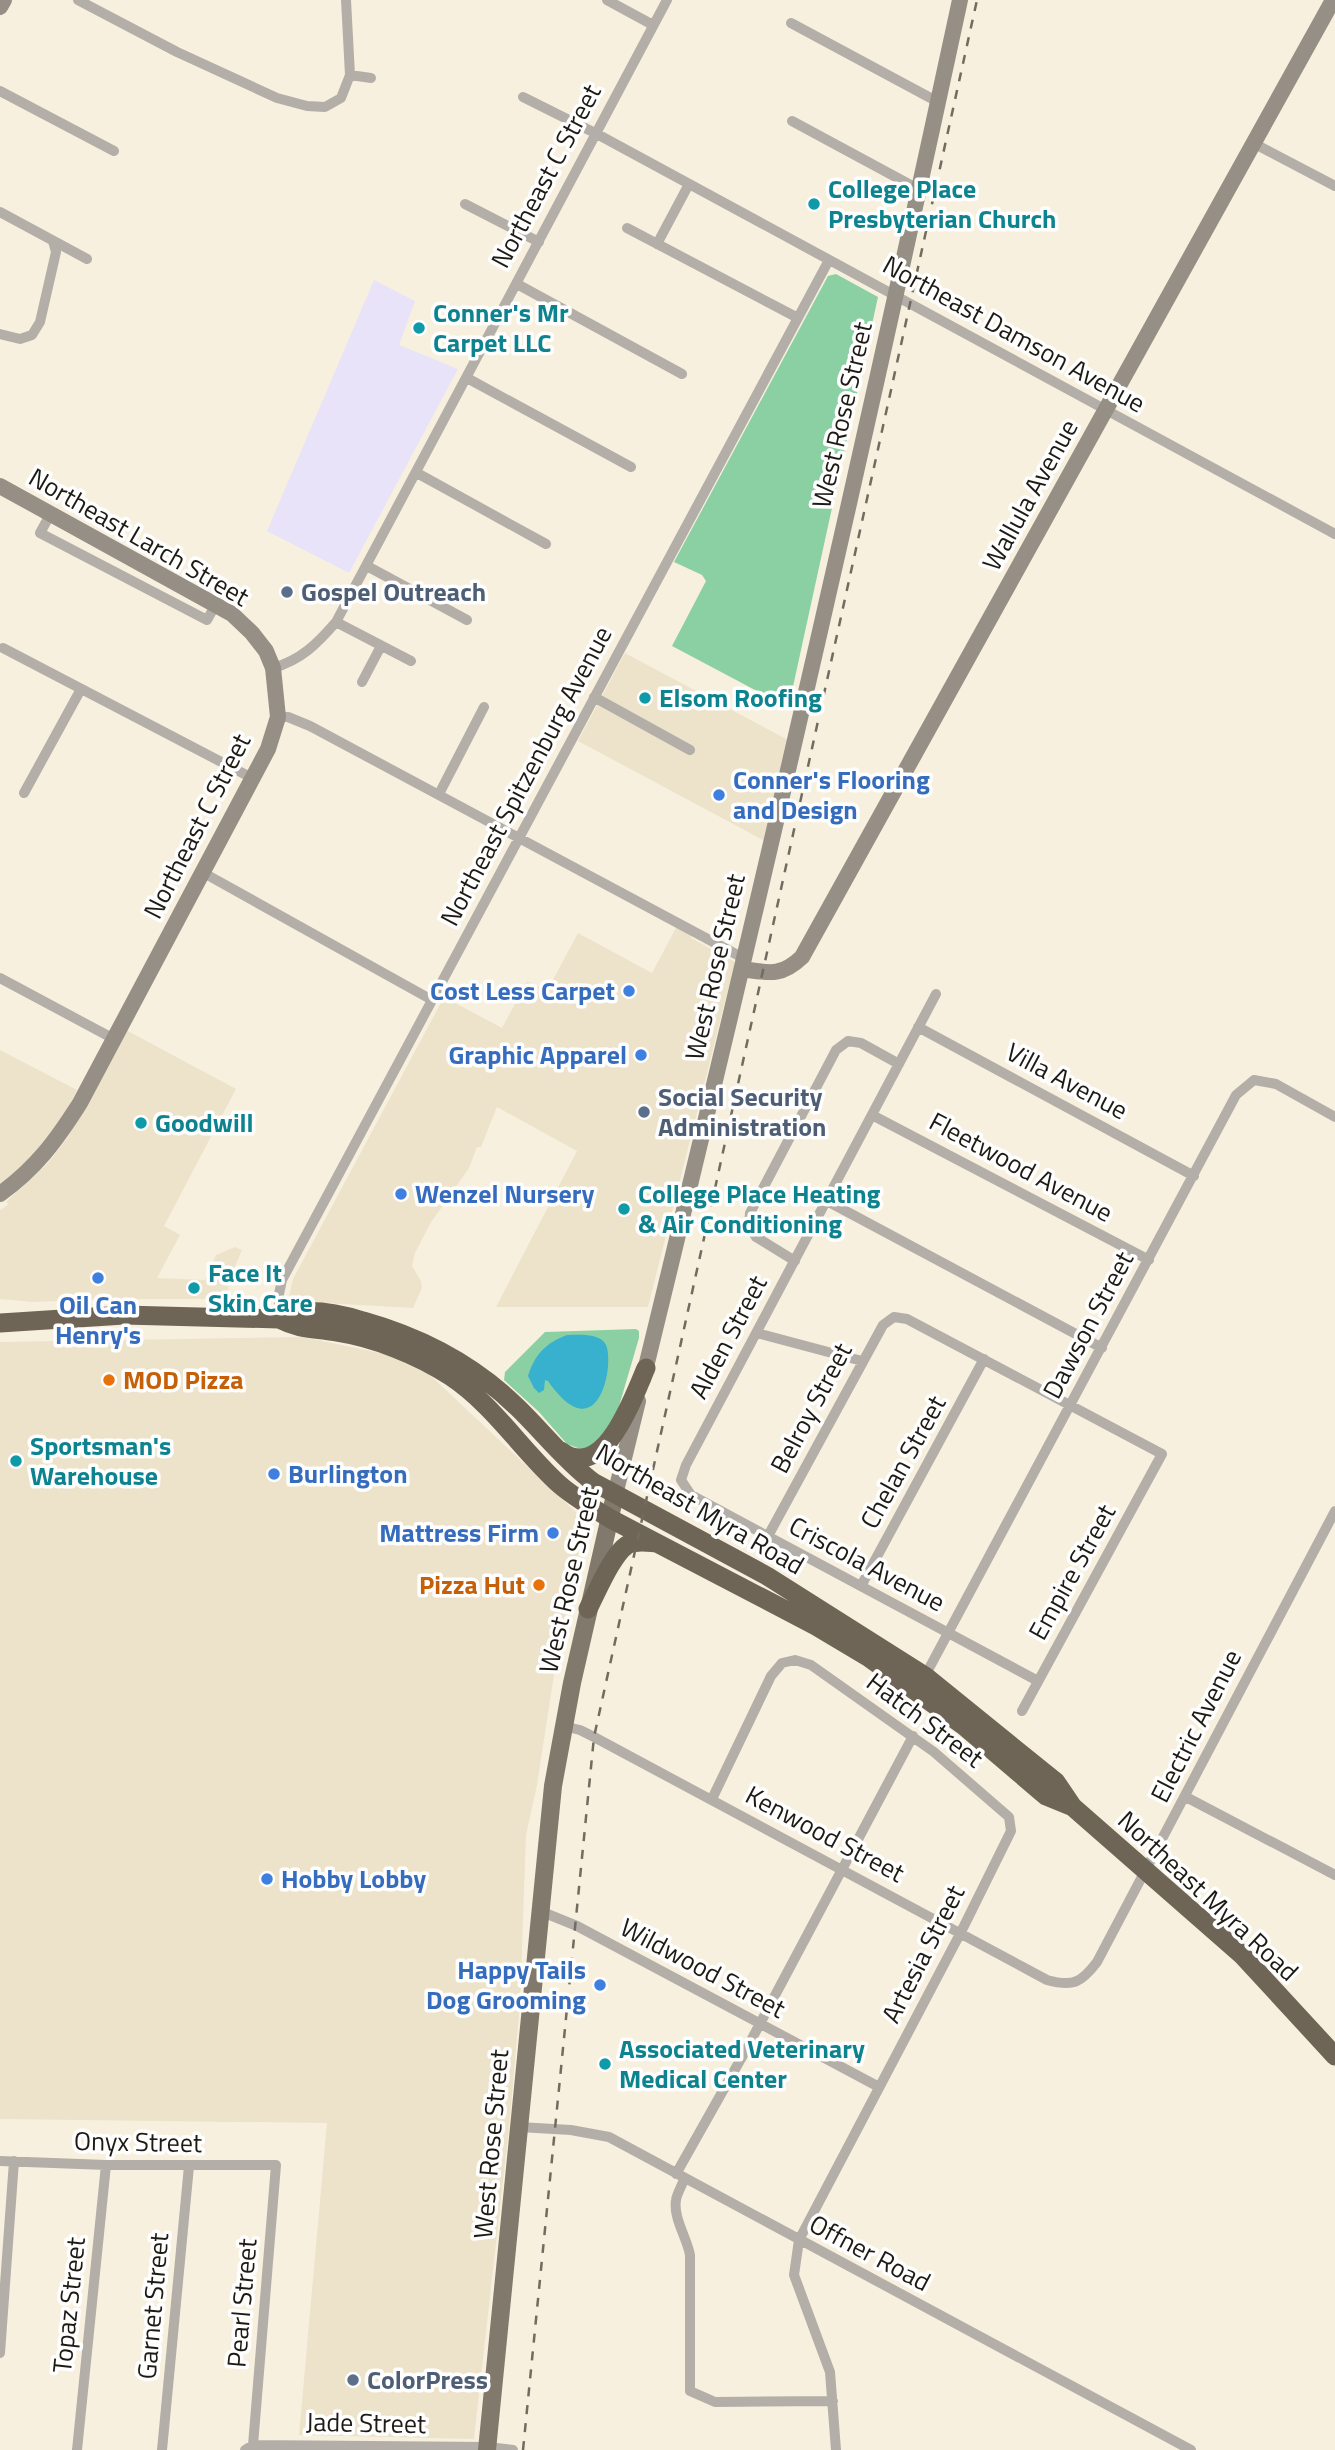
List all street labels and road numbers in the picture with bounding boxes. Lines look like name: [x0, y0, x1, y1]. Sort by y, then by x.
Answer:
street label: Northeast C Street: [481, 77, 610, 275]
street label: Northeast Damson Avenue: [876, 245, 1153, 422]
street label: West Rose Street: [801, 318, 882, 512]
street label: Wallula Avenue: [972, 412, 1087, 577]
street label: Northeast Larch Street: [22, 458, 257, 616]
street label: Northeast Spitzenburg Avenue: [430, 619, 621, 933]
street label: Northeast C Street: [133, 726, 260, 925]
street label: West Rose Street: [674, 870, 755, 1064]
street label: Villa Avenue: [999, 1032, 1135, 1129]
street label: Fleetwood Avenue: [922, 1102, 1120, 1231]
street label: Dawson Street: [1032, 1244, 1143, 1405]
street label: Alden Street: [679, 1268, 776, 1406]
street label: Belroy Street: [760, 1336, 861, 1480]
street label: Chelan Street: [850, 1388, 955, 1535]
street label: Northeast Myra Road: [589, 1433, 812, 1584]
street label: West Rose Street: [528, 1483, 609, 1677]
street label: Empire Street: [1018, 1497, 1125, 1647]
street label: Criscola Avenue: [782, 1506, 952, 1621]
street label: Electric Avenue: [1140, 1642, 1251, 1809]
street label: Hatch Street: [859, 1663, 992, 1777]
street label: Kenwood Street: [739, 1775, 912, 1892]
street label: Northeast Myra Road: [1109, 1801, 1307, 1990]
street label: Artesia Street: [871, 1878, 974, 2030]
street label: Wildwood Street: [614, 1908, 793, 2028]
street label: West Rose Street: [463, 2048, 518, 2240]
street label: Onyx Street: [74, 2121, 202, 2162]
street label: Offner Road: [803, 2204, 938, 2301]
street label: Garnet Street: [127, 2231, 178, 2381]
street label: Topaz Street: [42, 2235, 95, 2375]
street label: Pearl Street: [216, 2237, 267, 2369]
street label: Jade Street: [306, 2402, 426, 2443]

